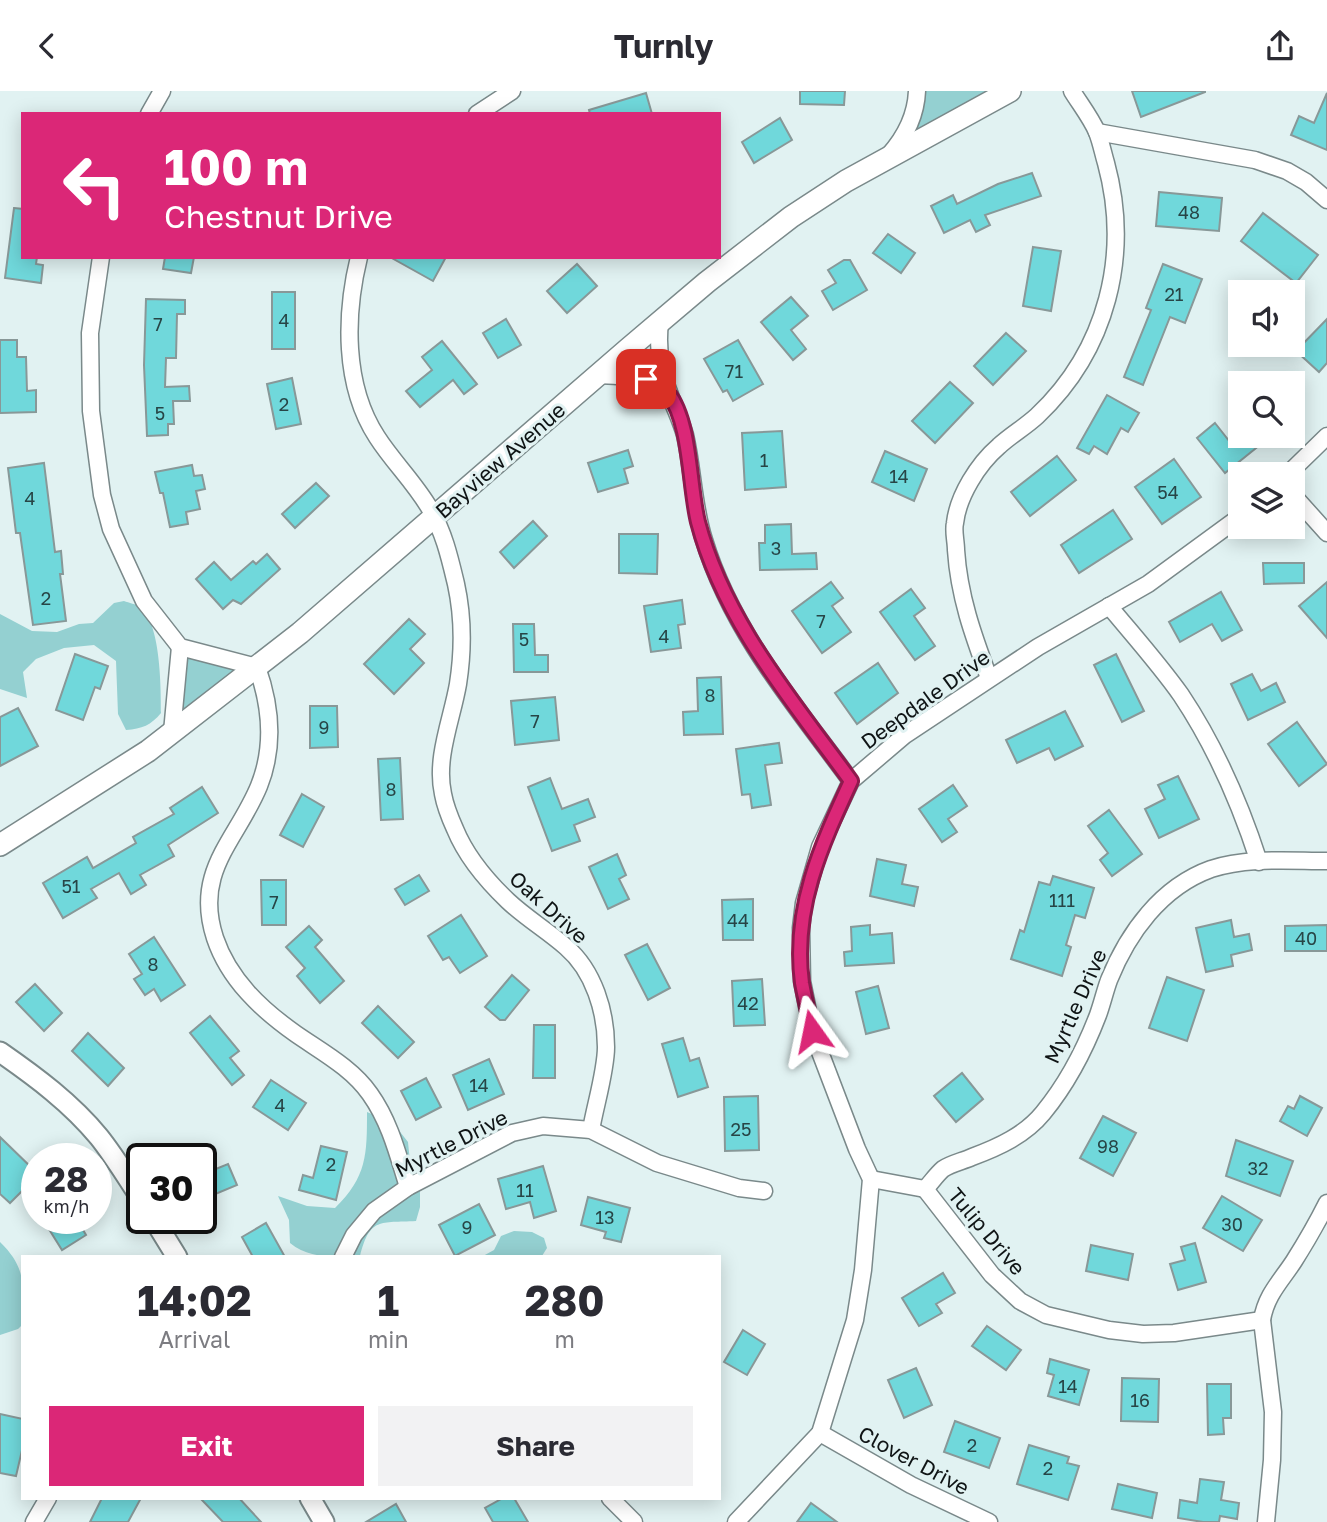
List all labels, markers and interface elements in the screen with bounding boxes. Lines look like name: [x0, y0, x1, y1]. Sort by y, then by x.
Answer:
icon: back: [28, 27, 66, 65]
text: Turnly: [614, 27, 713, 65]
icon: share: [1261, 27, 1299, 65]
text: 100 m: [164, 137, 308, 196]
icon: left: [49, 140, 140, 231]
text: Chestnut Drive: [164, 197, 393, 235]
house number: 48: [1178, 201, 1200, 223]
map controls: [1228, 280, 1305, 539]
button: sound: [1228, 280, 1305, 357]
house number: 21: [1164, 283, 1184, 305]
house number: 4: [279, 309, 290, 331]
house number: 7: [153, 313, 163, 335]
pin: [616, 349, 676, 409]
icon: arrive: [627, 360, 665, 398]
house number: 71: [725, 360, 743, 382]
button: search: [1228, 371, 1305, 448]
house number: 2: [279, 393, 289, 415]
street label: Bayview Avenue: [430, 397, 570, 523]
house number: 5: [155, 402, 165, 424]
house number: 1: [760, 449, 769, 471]
button: layers: [1228, 462, 1305, 539]
house number: 14: [889, 465, 909, 487]
house number: 54: [1157, 481, 1179, 503]
house number: 4: [25, 487, 36, 509]
house number: 3: [771, 537, 781, 559]
house number: 2: [41, 587, 51, 609]
house number: 7: [816, 610, 826, 632]
house number: 4: [659, 625, 670, 647]
house number: 5: [519, 628, 529, 650]
street label: Deepdale Drive: [856, 644, 994, 754]
house number: 8: [705, 684, 715, 706]
house number: 7: [530, 710, 540, 732]
house number: 9: [319, 716, 329, 738]
house number: 8: [386, 778, 396, 800]
street label: Oak Drive: [504, 865, 594, 949]
house number: 51: [61, 875, 81, 897]
house number: 111: [1049, 889, 1075, 911]
house number: 7: [269, 891, 279, 913]
house number: 44: [727, 909, 749, 931]
house number: 40: [1295, 927, 1317, 949]
street label: Myrtle Drive: [1038, 945, 1112, 1067]
house number: 8: [148, 953, 158, 975]
house number: 42: [737, 992, 759, 1014]
position arrow: [775, 994, 849, 1068]
house number: 14: [469, 1074, 489, 1096]
house number: 4: [275, 1094, 286, 1116]
street label: Myrtle Drive: [390, 1104, 512, 1182]
house number: 25: [731, 1118, 751, 1140]
house number: 98: [1097, 1135, 1119, 1157]
speed limit sign: 30: [126, 1143, 217, 1234]
house number: 2: [326, 1153, 336, 1175]
house number: 32: [1248, 1157, 1268, 1179]
text: 28: [45, 1158, 88, 1200]
house number: 11: [516, 1179, 534, 1201]
street label: Tulip Drive: [943, 1182, 1031, 1280]
text: km/h: [44, 1195, 89, 1217]
house number: 13: [595, 1206, 615, 1228]
house number: 30: [1221, 1213, 1243, 1235]
house number: 9: [462, 1216, 472, 1238]
text: 14:02: [137, 1275, 252, 1325]
text: 1: [377, 1275, 399, 1325]
text: 280: [525, 1275, 605, 1325]
text: Arrival: [158, 1325, 230, 1353]
text: min: [368, 1325, 409, 1353]
text: m: [555, 1325, 575, 1353]
house number: 14: [1058, 1375, 1078, 1397]
house number: 16: [1130, 1389, 1150, 1411]
button: Exit: [49, 1406, 364, 1486]
button: Share: [378, 1406, 693, 1486]
street label: Clover Drive: [854, 1420, 974, 1500]
house number: 2: [967, 1434, 977, 1456]
house number: 2: [1043, 1457, 1053, 1479]

